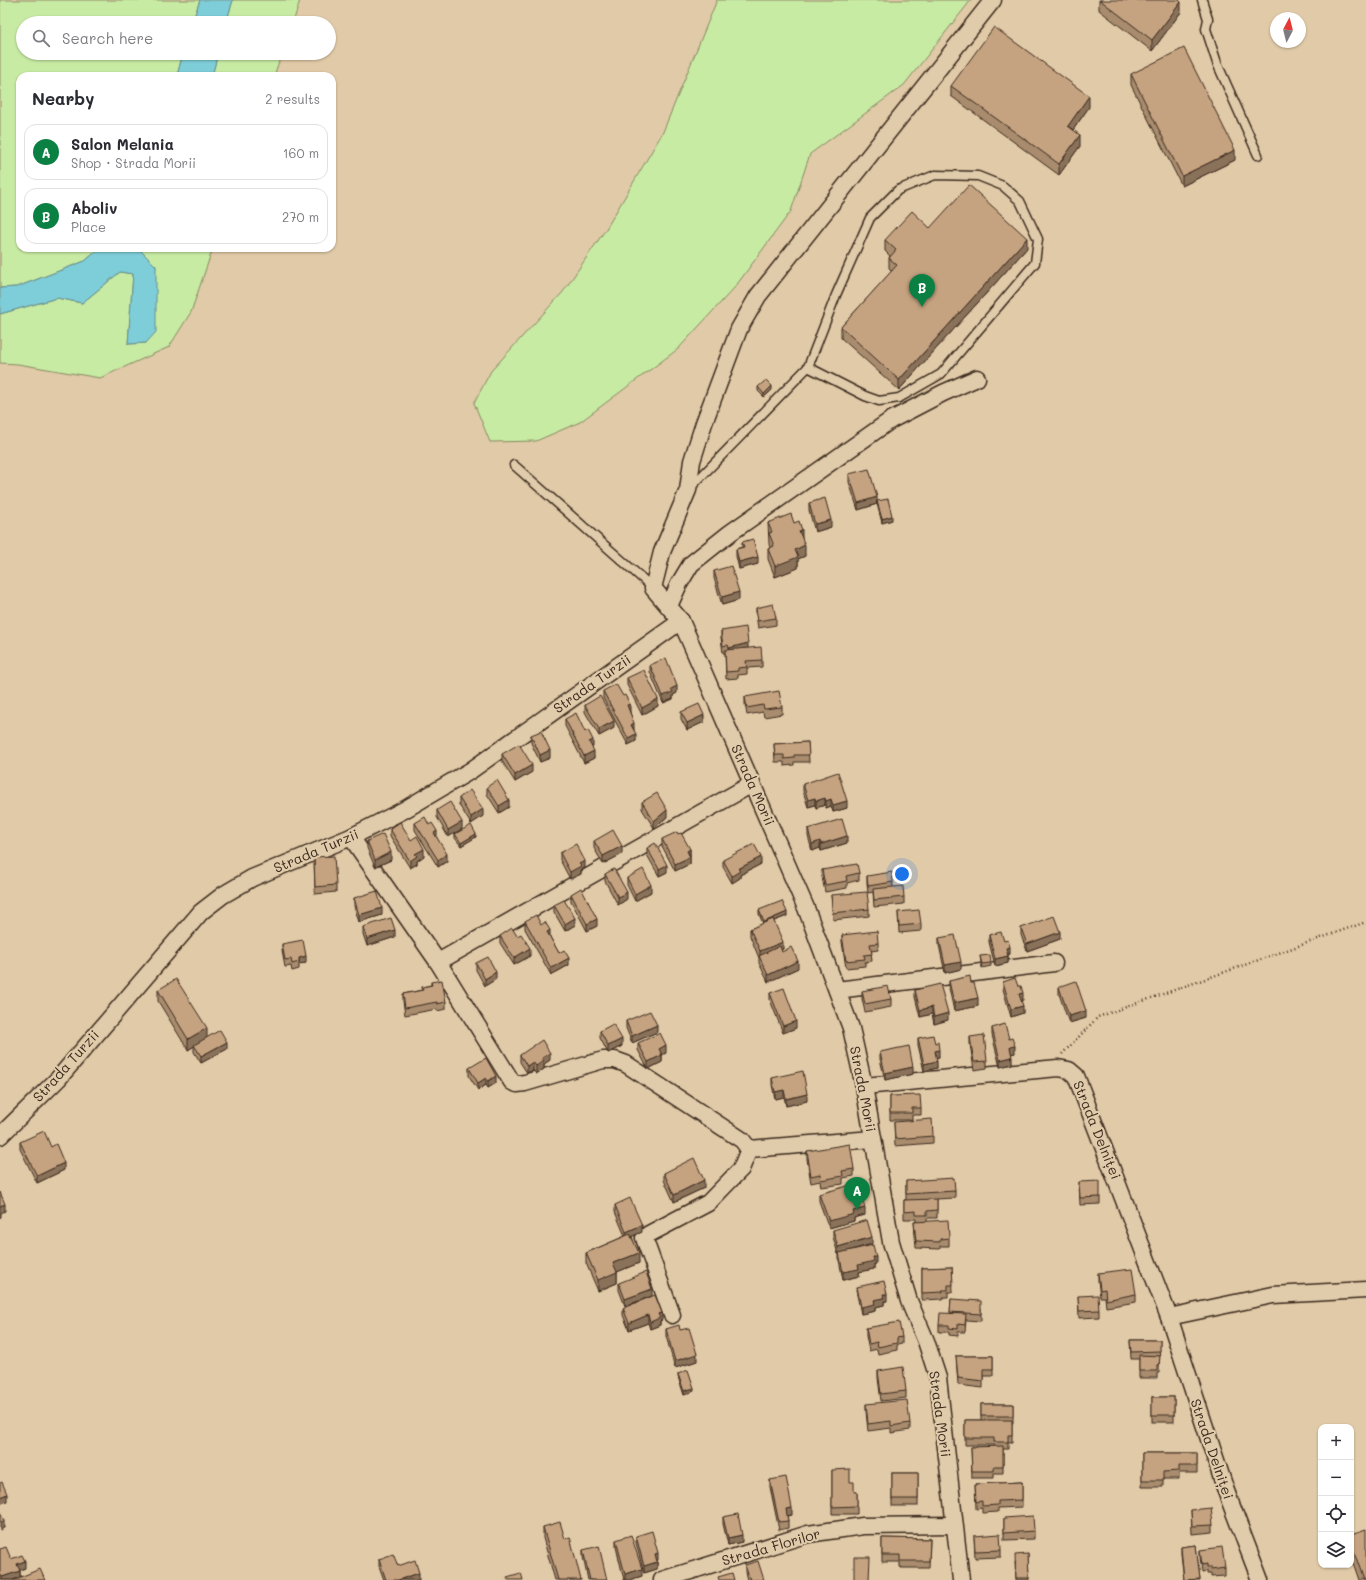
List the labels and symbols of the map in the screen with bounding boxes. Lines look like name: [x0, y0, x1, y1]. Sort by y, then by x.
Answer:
north arrow: [1270, 12, 1306, 48]
pin: B: [909, 274, 935, 307]
street label: Strada Turzii: [549, 650, 634, 717]
street label: Strada Morii: [727, 741, 780, 828]
street label: Strada Turzii: [270, 824, 361, 877]
your location: [892, 864, 912, 884]
street label: Strada Turzii: [28, 1026, 103, 1106]
street label: Strada Morii: [846, 1044, 881, 1133]
street label: Strada Delniței: [1069, 1078, 1126, 1182]
pin: A: [844, 1177, 870, 1210]
street label: Strada Morii: [925, 1370, 956, 1458]
street label: Strada Delniței: [1186, 1396, 1239, 1501]
street label: Strada Florilor: [719, 1523, 822, 1570]

